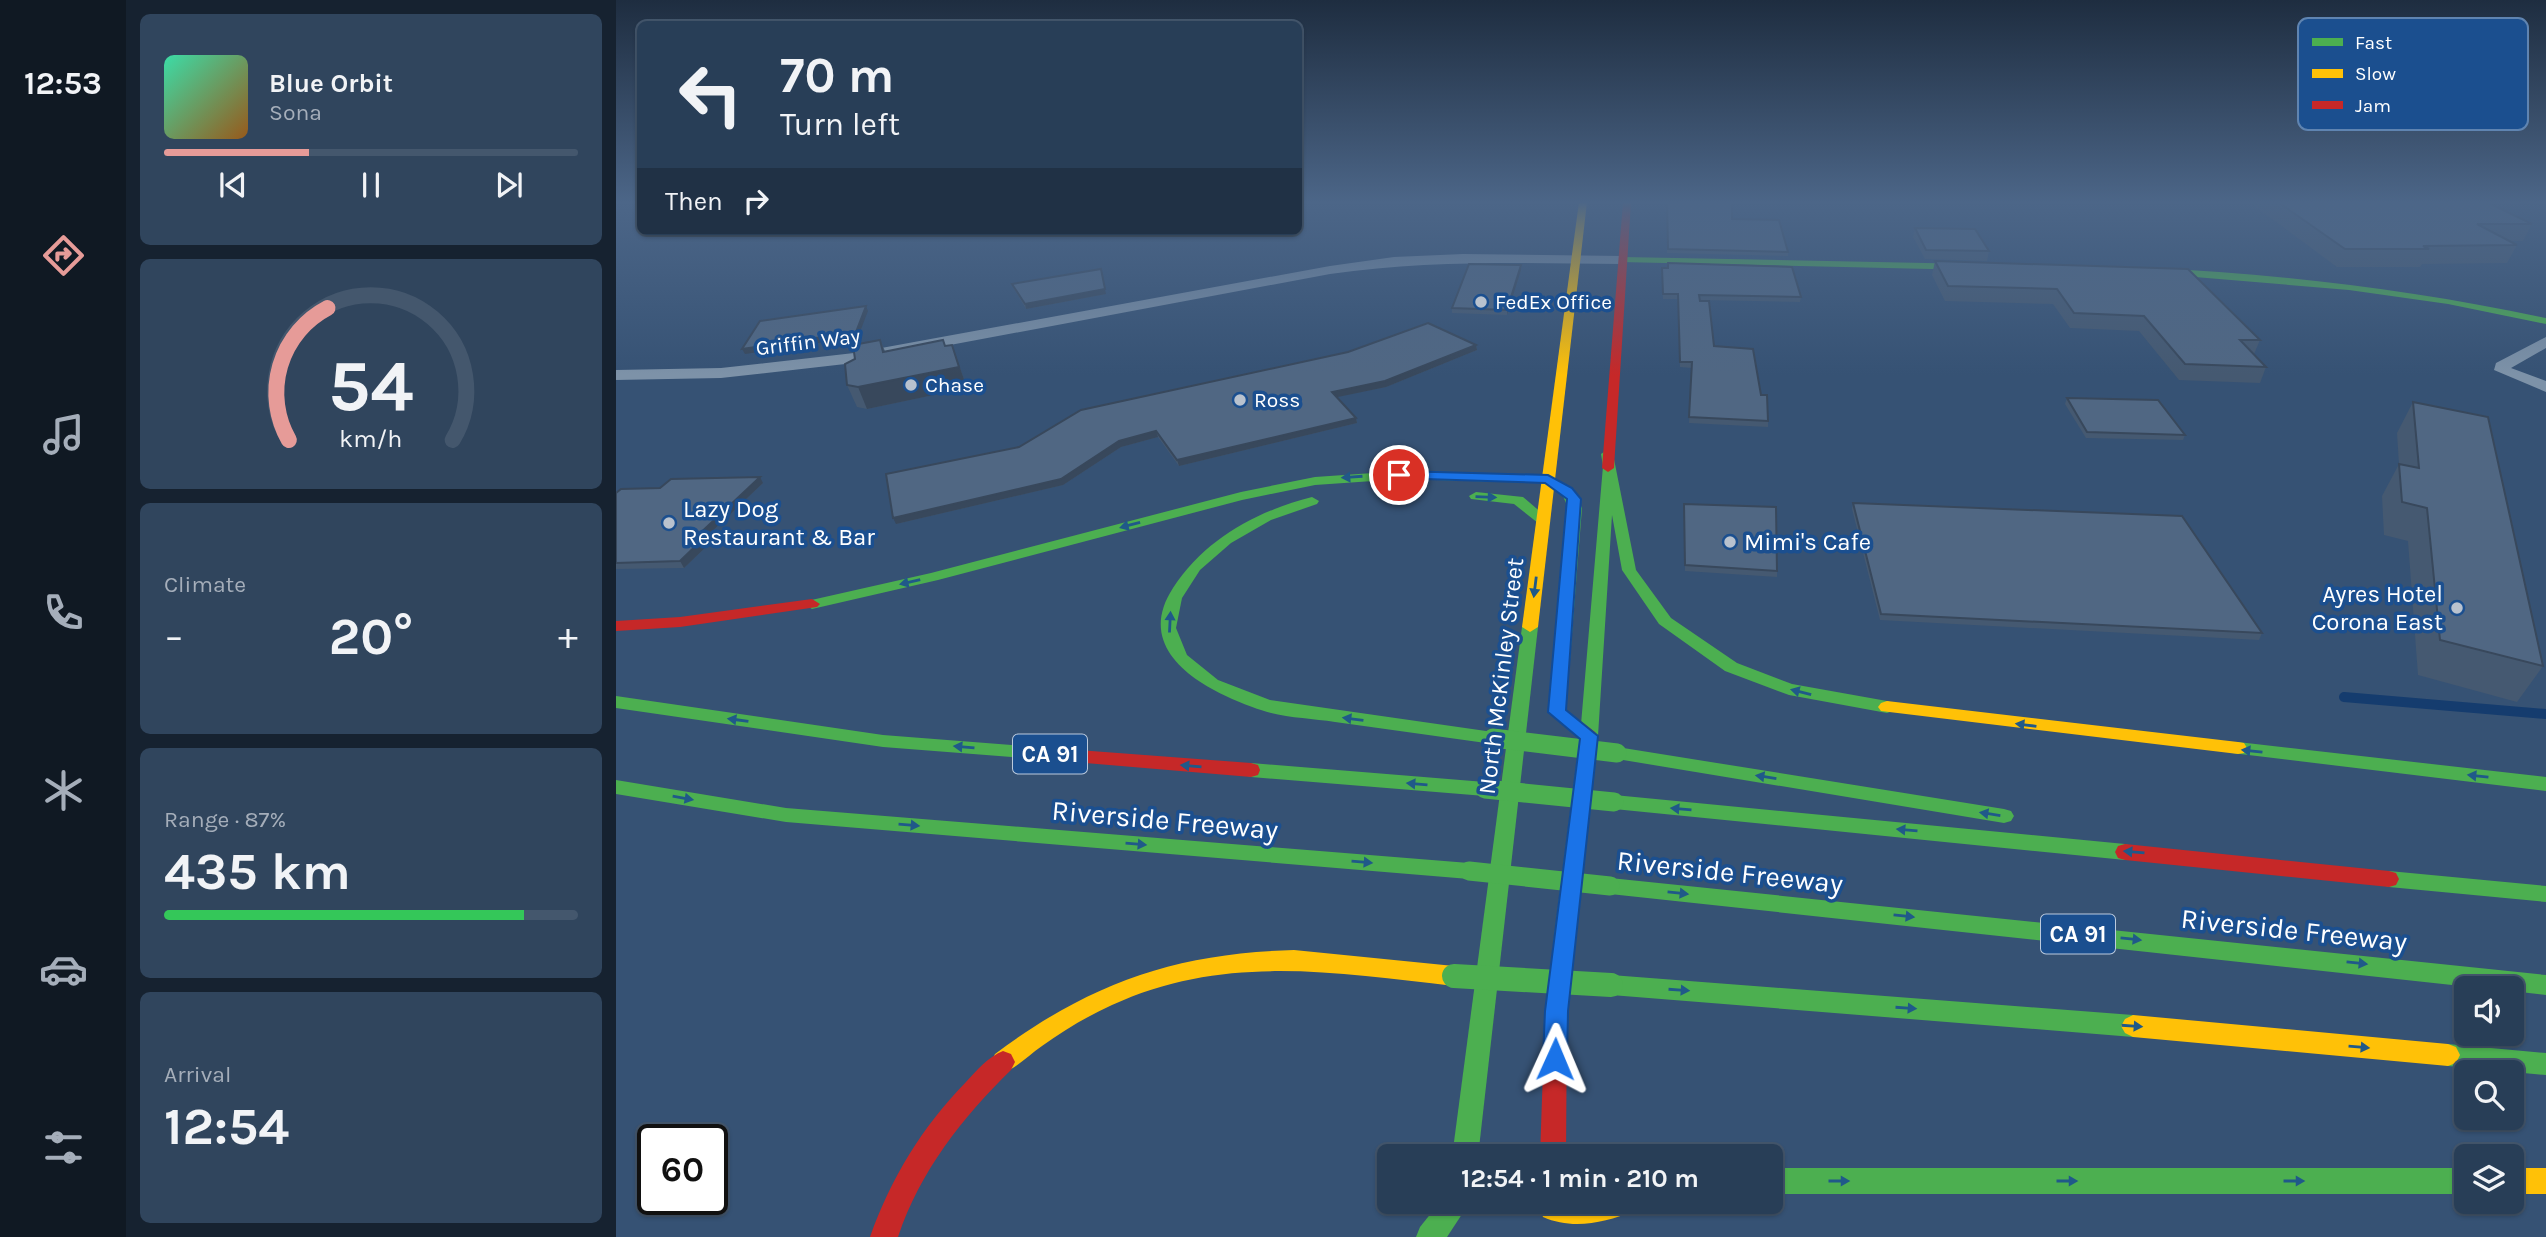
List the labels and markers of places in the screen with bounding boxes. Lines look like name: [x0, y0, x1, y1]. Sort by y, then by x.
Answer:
place label: FedEx Office: [1495, 290, 1612, 314]
marker: FedEx Office: [1473, 294, 1489, 310]
place label: Chase: [925, 373, 984, 397]
marker: Chase: [903, 377, 919, 393]
place label: Ross: [1254, 388, 1300, 412]
marker: Ross: [1232, 392, 1248, 408]
pin: [1369, 445, 1429, 505]
place label: Lazy Dog Restaurant & Bar: [683, 495, 875, 551]
marker: Lazy Dog Restaurant & Bar: [661, 515, 677, 531]
place label: Mimi's Cafe: [1744, 528, 1871, 556]
marker: Mimi's Cafe: [1722, 534, 1738, 550]
place label: Ayres Hotel Corona East: [2312, 580, 2443, 636]
marker: Ayres Hotel Corona East: [2449, 600, 2465, 616]

